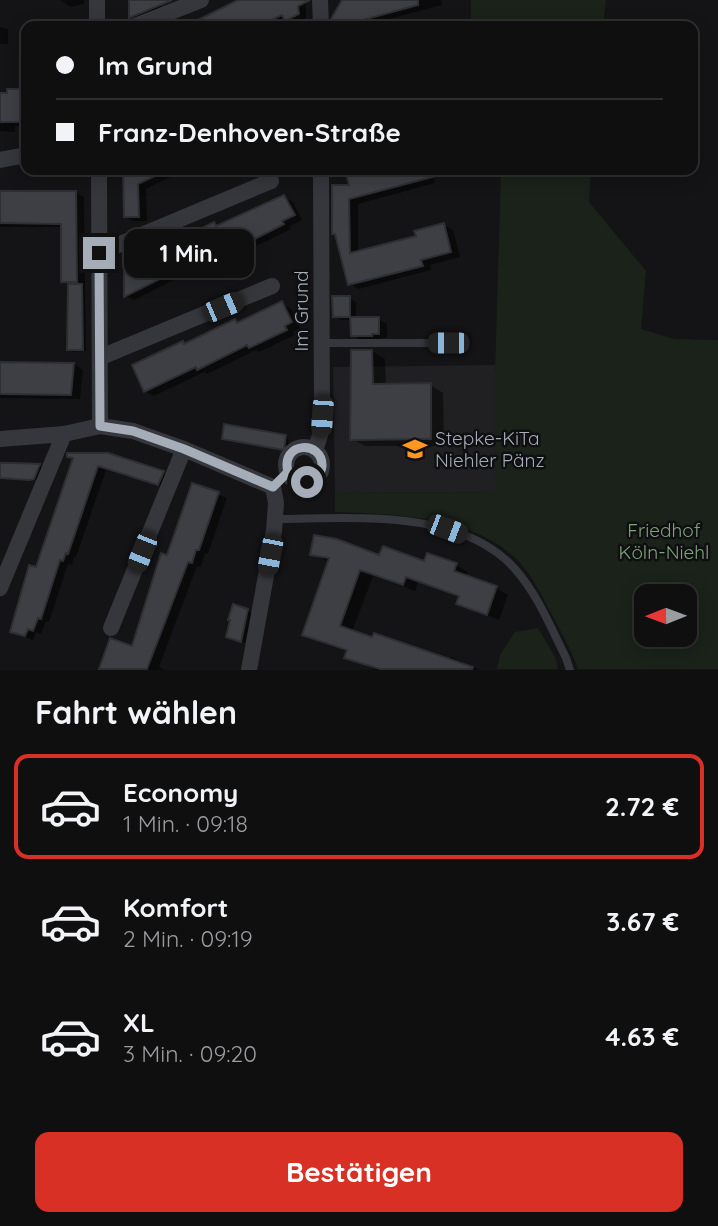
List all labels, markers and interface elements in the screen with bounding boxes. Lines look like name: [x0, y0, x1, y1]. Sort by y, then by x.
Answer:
text: Im Grund: [98, 49, 213, 82]
text: Franz-Denhoven-Straße: [98, 116, 401, 149]
callout: 1 Min.: [124, 229, 253, 278]
route end: [83, 237, 115, 269]
text: 1 Min.: [159, 239, 219, 268]
street label: Im Grund: [289, 270, 313, 352]
car: [200, 289, 247, 325]
car: [428, 333, 470, 354]
car: [311, 394, 334, 438]
place label: Stepke-KiTa Niehler Pänz: [435, 426, 545, 472]
school or university icon: Stepke-KiTa Niehler Pänz: [401, 435, 429, 463]
route start: [291, 466, 323, 498]
car: [424, 512, 471, 546]
park label: Friedhof Köln-Niehl: [619, 518, 709, 564]
car: [125, 529, 160, 575]
car: [256, 532, 285, 578]
north arrow: [634, 584, 696, 648]
map controls: [634, 584, 697, 647]
text: Fahrt wählen: [35, 692, 237, 732]
icon: car: [39, 775, 102, 838]
text: Economy: [123, 776, 238, 809]
text: 2.72 €: [605, 790, 679, 823]
text: 1 Min. · 09:18: [123, 809, 248, 838]
icon: car: [39, 890, 102, 953]
text: Komfort: [123, 891, 228, 924]
text: 3.67 €: [606, 905, 679, 938]
text: 2 Min. · 09:19: [123, 924, 253, 953]
icon: car: [39, 1005, 102, 1068]
text: XL: [123, 1006, 155, 1039]
text: 4.63 €: [605, 1020, 679, 1053]
text: 3 Min. · 09:20: [123, 1039, 257, 1068]
button: Bestätigen: [35, 1132, 683, 1212]

